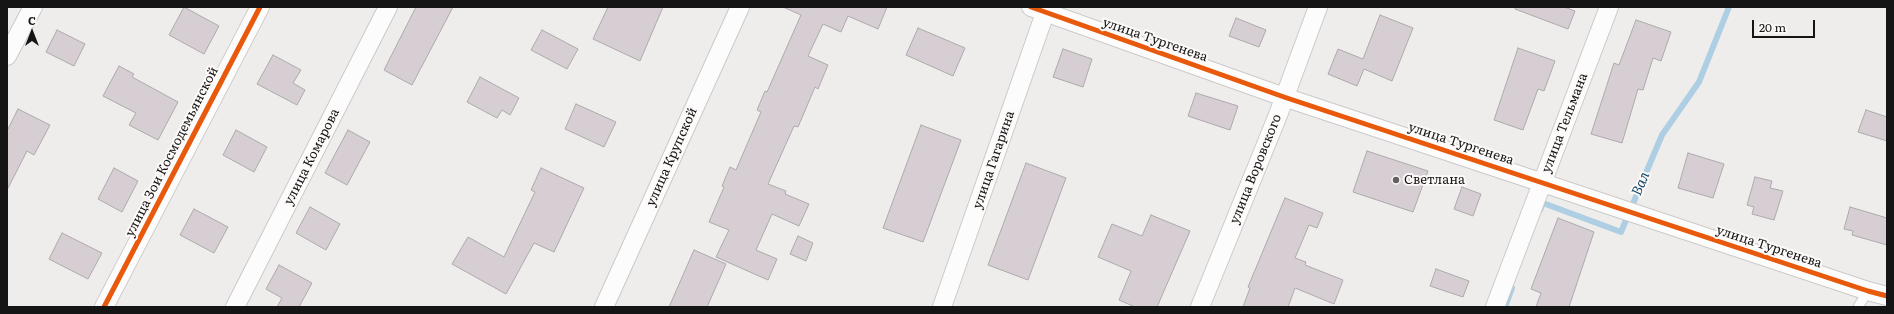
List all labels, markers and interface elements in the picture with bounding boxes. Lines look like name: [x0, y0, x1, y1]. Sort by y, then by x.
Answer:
north arrow: [12, 12, 52, 52]
text: С: [28, 12, 36, 28]
scale bar: [1754, 12, 1817, 38]
street label: улица Тургенева: [1100, 15, 1210, 65]
text: 20 m: [1759, 18, 1786, 36]
street label: улица Зои Космодемьянской: [122, 64, 222, 240]
street label: улица Тельмана: [1539, 71, 1591, 175]
street label: улица Крупской: [643, 105, 701, 209]
street label: улица Комарова: [281, 106, 343, 208]
street label: улица Гагарина: [970, 109, 1018, 211]
street label: улица Воровского: [1227, 112, 1285, 226]
street label: улица Тургенева: [1406, 120, 1516, 168]
water label: Вал: [1629, 170, 1653, 198]
place label: Светлана: [1404, 172, 1465, 188]
marker: Светлана: [1391, 175, 1401, 185]
street label: улица Тургенева: [1714, 223, 1824, 271]

